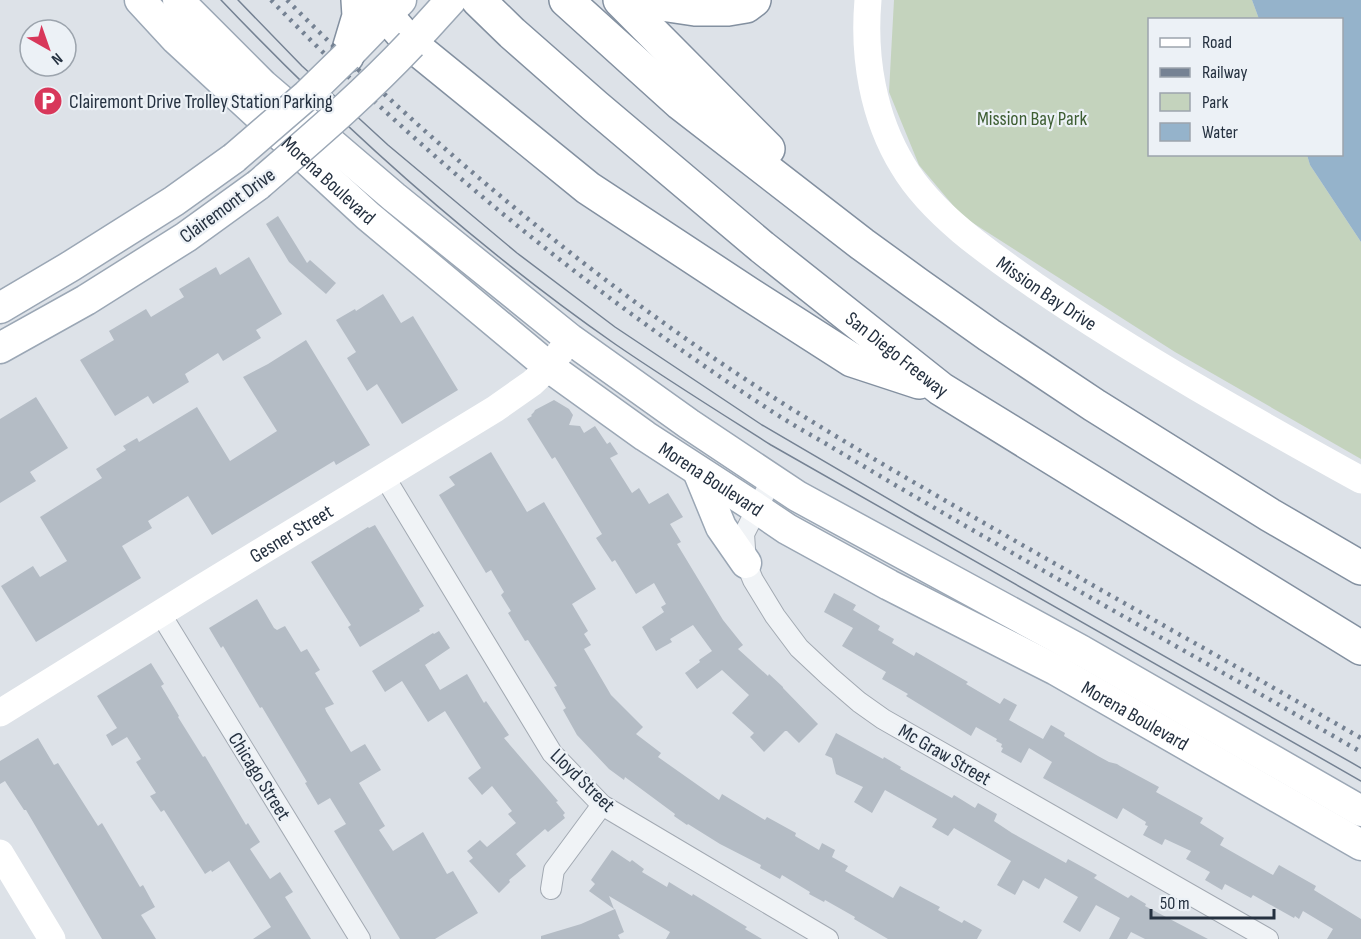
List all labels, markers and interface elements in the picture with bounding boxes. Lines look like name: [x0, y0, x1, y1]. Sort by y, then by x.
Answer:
north arrow: [18, 18, 78, 78]
legend: [1148, 18, 1343, 156]
text: Road: [1202, 32, 1232, 53]
text: N: [47, 48, 66, 68]
text: Railway: [1202, 62, 1247, 83]
parking icon: Clairemont Drive Trolley Station Parking: [32, 85, 64, 117]
place label: Clairemont Drive Trolley Station Parking: [69, 90, 333, 114]
text: Park: [1202, 92, 1228, 113]
park label: Mission Bay Park: [977, 107, 1087, 131]
text: Water: [1202, 122, 1238, 143]
street label: Morena Boulevard: [276, 131, 380, 230]
street label: Clairemont Drive: [175, 163, 280, 249]
street label: Mission Bay Drive: [992, 251, 1101, 336]
street label: San Diego Freeway: [840, 307, 952, 403]
street label: Morena Boulevard: [654, 437, 767, 522]
street label: Gesner Street: [246, 500, 337, 569]
street label: Morena Boulevard: [1077, 676, 1192, 756]
street label: Mc Graw Street: [894, 719, 995, 791]
street label: Chicago Street: [223, 728, 296, 825]
street label: Lloyd Street: [545, 744, 620, 817]
scale bar: [1151, 882, 1274, 920]
text: 50 m: [1160, 893, 1190, 914]

